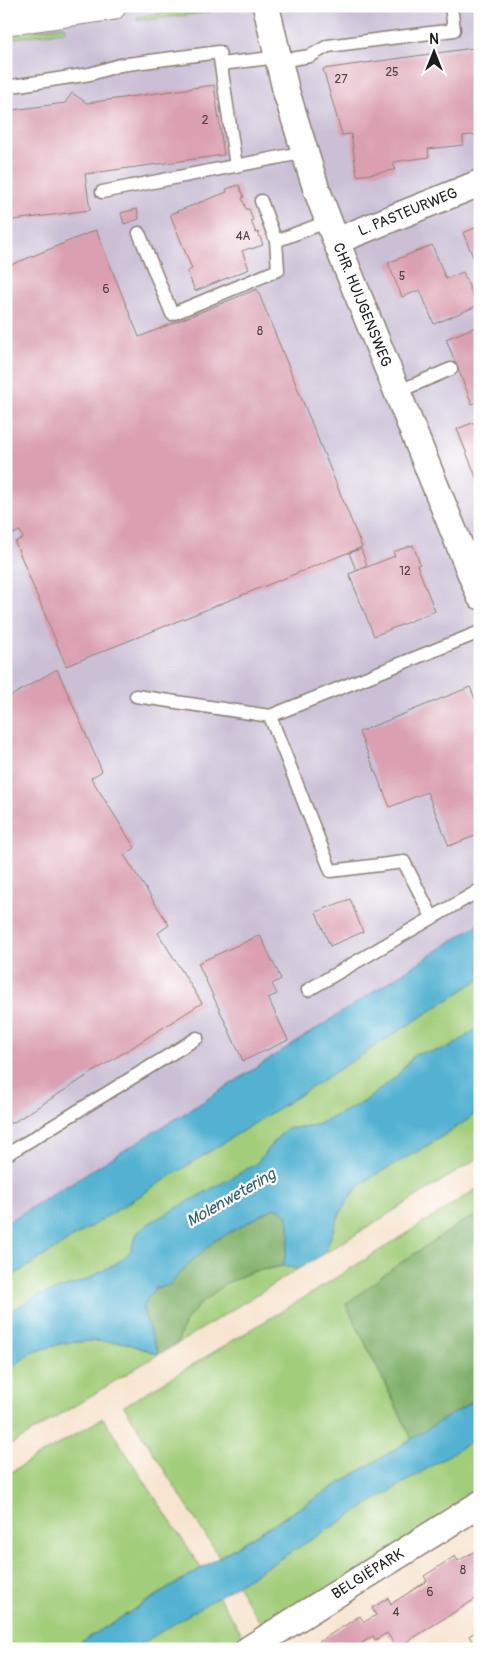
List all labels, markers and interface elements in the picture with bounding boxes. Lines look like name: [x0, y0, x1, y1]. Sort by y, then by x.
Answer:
north arrow: [408, 28, 458, 78]
text: N: [429, 31, 439, 48]
house number: 25: [385, 65, 399, 80]
house number: 27: [334, 72, 348, 87]
house number: 2: [202, 113, 209, 128]
street label: L. PASTEURWEG: [356, 183, 460, 241]
house number: 4A: [236, 229, 251, 244]
street label: CHR. HUIJGENSWEG: [328, 240, 396, 370]
house number: 5: [399, 269, 405, 284]
house number: 6: [103, 282, 110, 297]
house number: 8: [257, 324, 263, 339]
house number: 12: [399, 564, 411, 579]
water label: Molenwetering: [183, 1164, 281, 1231]
street label: BELGIËPARK: [328, 1544, 408, 1604]
house number: 8: [460, 1563, 466, 1578]
house number: 6: [427, 1585, 434, 1600]
house number: 4: [393, 1605, 400, 1620]

